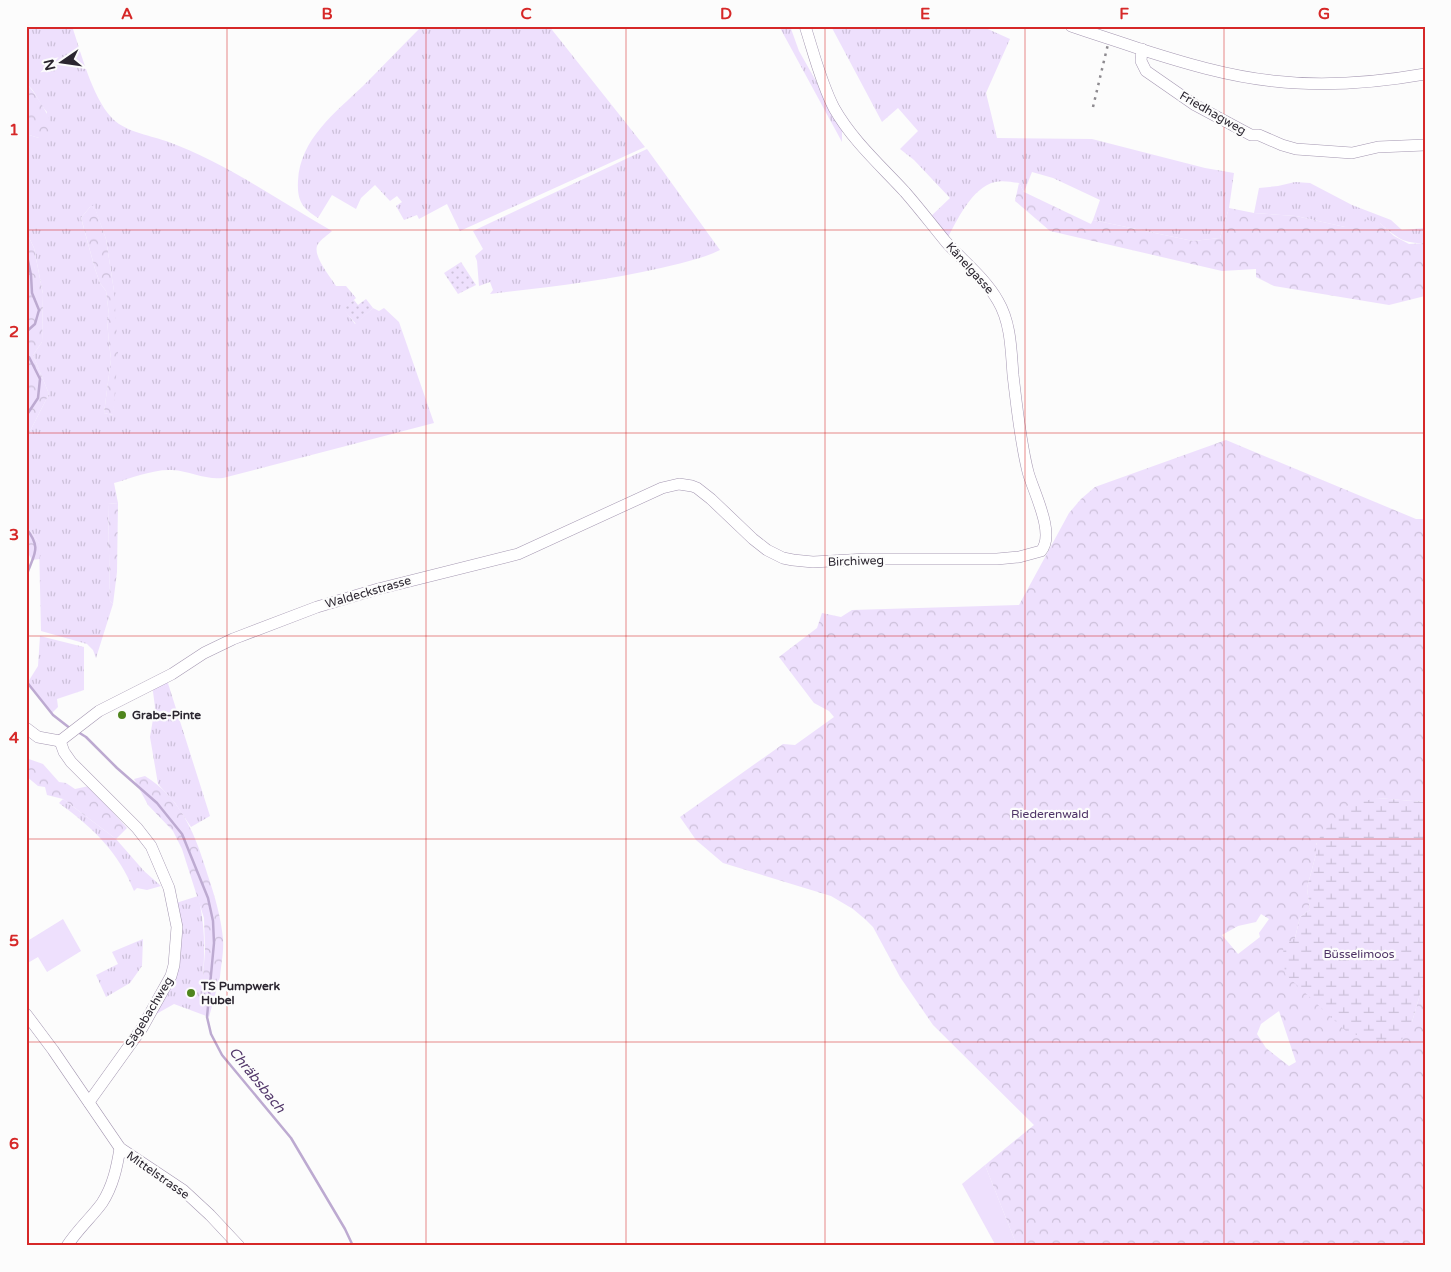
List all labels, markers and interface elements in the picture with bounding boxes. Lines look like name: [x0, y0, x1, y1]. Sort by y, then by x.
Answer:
text: A: [121, 4, 133, 24]
text: B: [321, 4, 333, 24]
text: C: [520, 4, 532, 24]
text: D: [720, 4, 732, 24]
text: E: [920, 4, 930, 24]
text: F: [1119, 4, 1129, 24]
text: G: [1318, 4, 1330, 24]
north arrow: [38, 38, 88, 88]
text: N: [40, 57, 59, 72]
street label: Friedhagweg: [1177, 88, 1249, 138]
text: 1: [9, 120, 19, 140]
street label: Känelgasse: [943, 239, 997, 297]
text: 2: [9, 322, 19, 342]
text: 3: [9, 525, 19, 545]
street label: Birchiweg: [828, 553, 884, 569]
street label: Waldeckstrasse: [323, 573, 413, 611]
place label: Grabe-Pinte: [132, 708, 201, 722]
marker: Grabe-Pinte: [116, 709, 128, 721]
text: 4: [9, 728, 19, 748]
park label: Riederenwald: [1011, 807, 1089, 821]
text: 5: [9, 931, 19, 951]
park label: Büsselimoos: [1323, 947, 1395, 961]
street label: Sägebachweg: [122, 974, 176, 1050]
place label: TS Pumpwerk Hubel: [200, 979, 280, 1007]
marker: TS Pumpwerk Hubel: [185, 987, 197, 999]
water label: Chräbsbach: [225, 1044, 289, 1117]
text: 6: [9, 1134, 19, 1154]
street label: Mittelstrasse: [124, 1148, 192, 1202]

